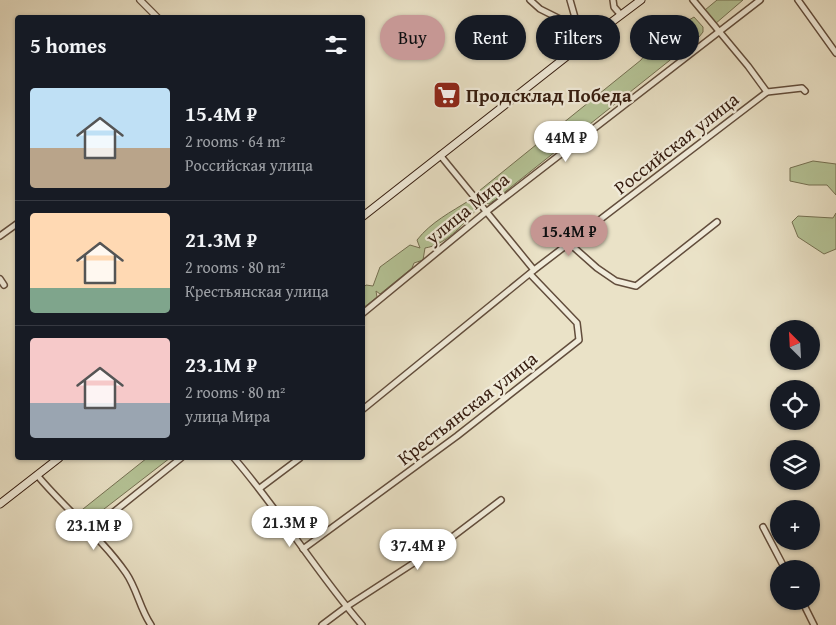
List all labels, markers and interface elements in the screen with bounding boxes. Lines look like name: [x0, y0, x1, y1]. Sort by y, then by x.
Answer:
chip: Buy: [380, 15, 445, 60]
chip: Rent: [455, 15, 526, 60]
chip: Filters: [536, 15, 620, 60]
chip: New: [630, 15, 699, 60]
text: 5 homes: [30, 30, 106, 61]
icon: filters: [322, 31, 350, 59]
supermarket icon: Продсклад Победа: [432, 80, 462, 110]
place label: Продсклад Победа: [466, 81, 632, 109]
street label: Российская улица: [608, 85, 744, 201]
text: 15.4M ₽: [185, 98, 257, 129]
icon: home: [70, 108, 130, 168]
pin: 44M ₽: [531, 120, 601, 163]
text: 44M ₽: [545, 125, 587, 149]
text: 2 rooms · 64 m²: [185, 129, 285, 153]
text: Российская улица: [185, 153, 313, 177]
street label: улица Мира: [418, 165, 515, 251]
pin: 15.4M ₽: [523, 214, 615, 257]
text: 15.4M ₽: [542, 219, 596, 243]
text: 21.3M ₽: [185, 224, 257, 255]
icon: home: [70, 233, 130, 293]
text: 2 rooms · 80 m²: [185, 255, 285, 279]
text: Крестьянская улица: [185, 279, 329, 303]
north arrow: [770, 320, 820, 370]
map controls: [770, 320, 820, 610]
street label: Крестьянская улица: [391, 344, 543, 472]
text: 23.1M ₽: [185, 349, 257, 380]
icon: home: [70, 358, 130, 418]
text: 2 rooms · 80 m²: [185, 380, 285, 404]
button: locate: [770, 380, 820, 430]
text: улица Мира: [185, 404, 270, 428]
button: layers: [770, 440, 820, 490]
button: +: [770, 500, 820, 550]
pin: 21.3M ₽: [244, 506, 336, 548]
pin: 23.1M ₽: [48, 508, 140, 551]
text: 21.3M ₽: [263, 510, 317, 534]
text: 23.1M ₽: [67, 513, 121, 537]
pin: 37.4M ₽: [372, 528, 464, 571]
text: 37.4M ₽: [391, 533, 445, 557]
button: −: [770, 560, 820, 610]

